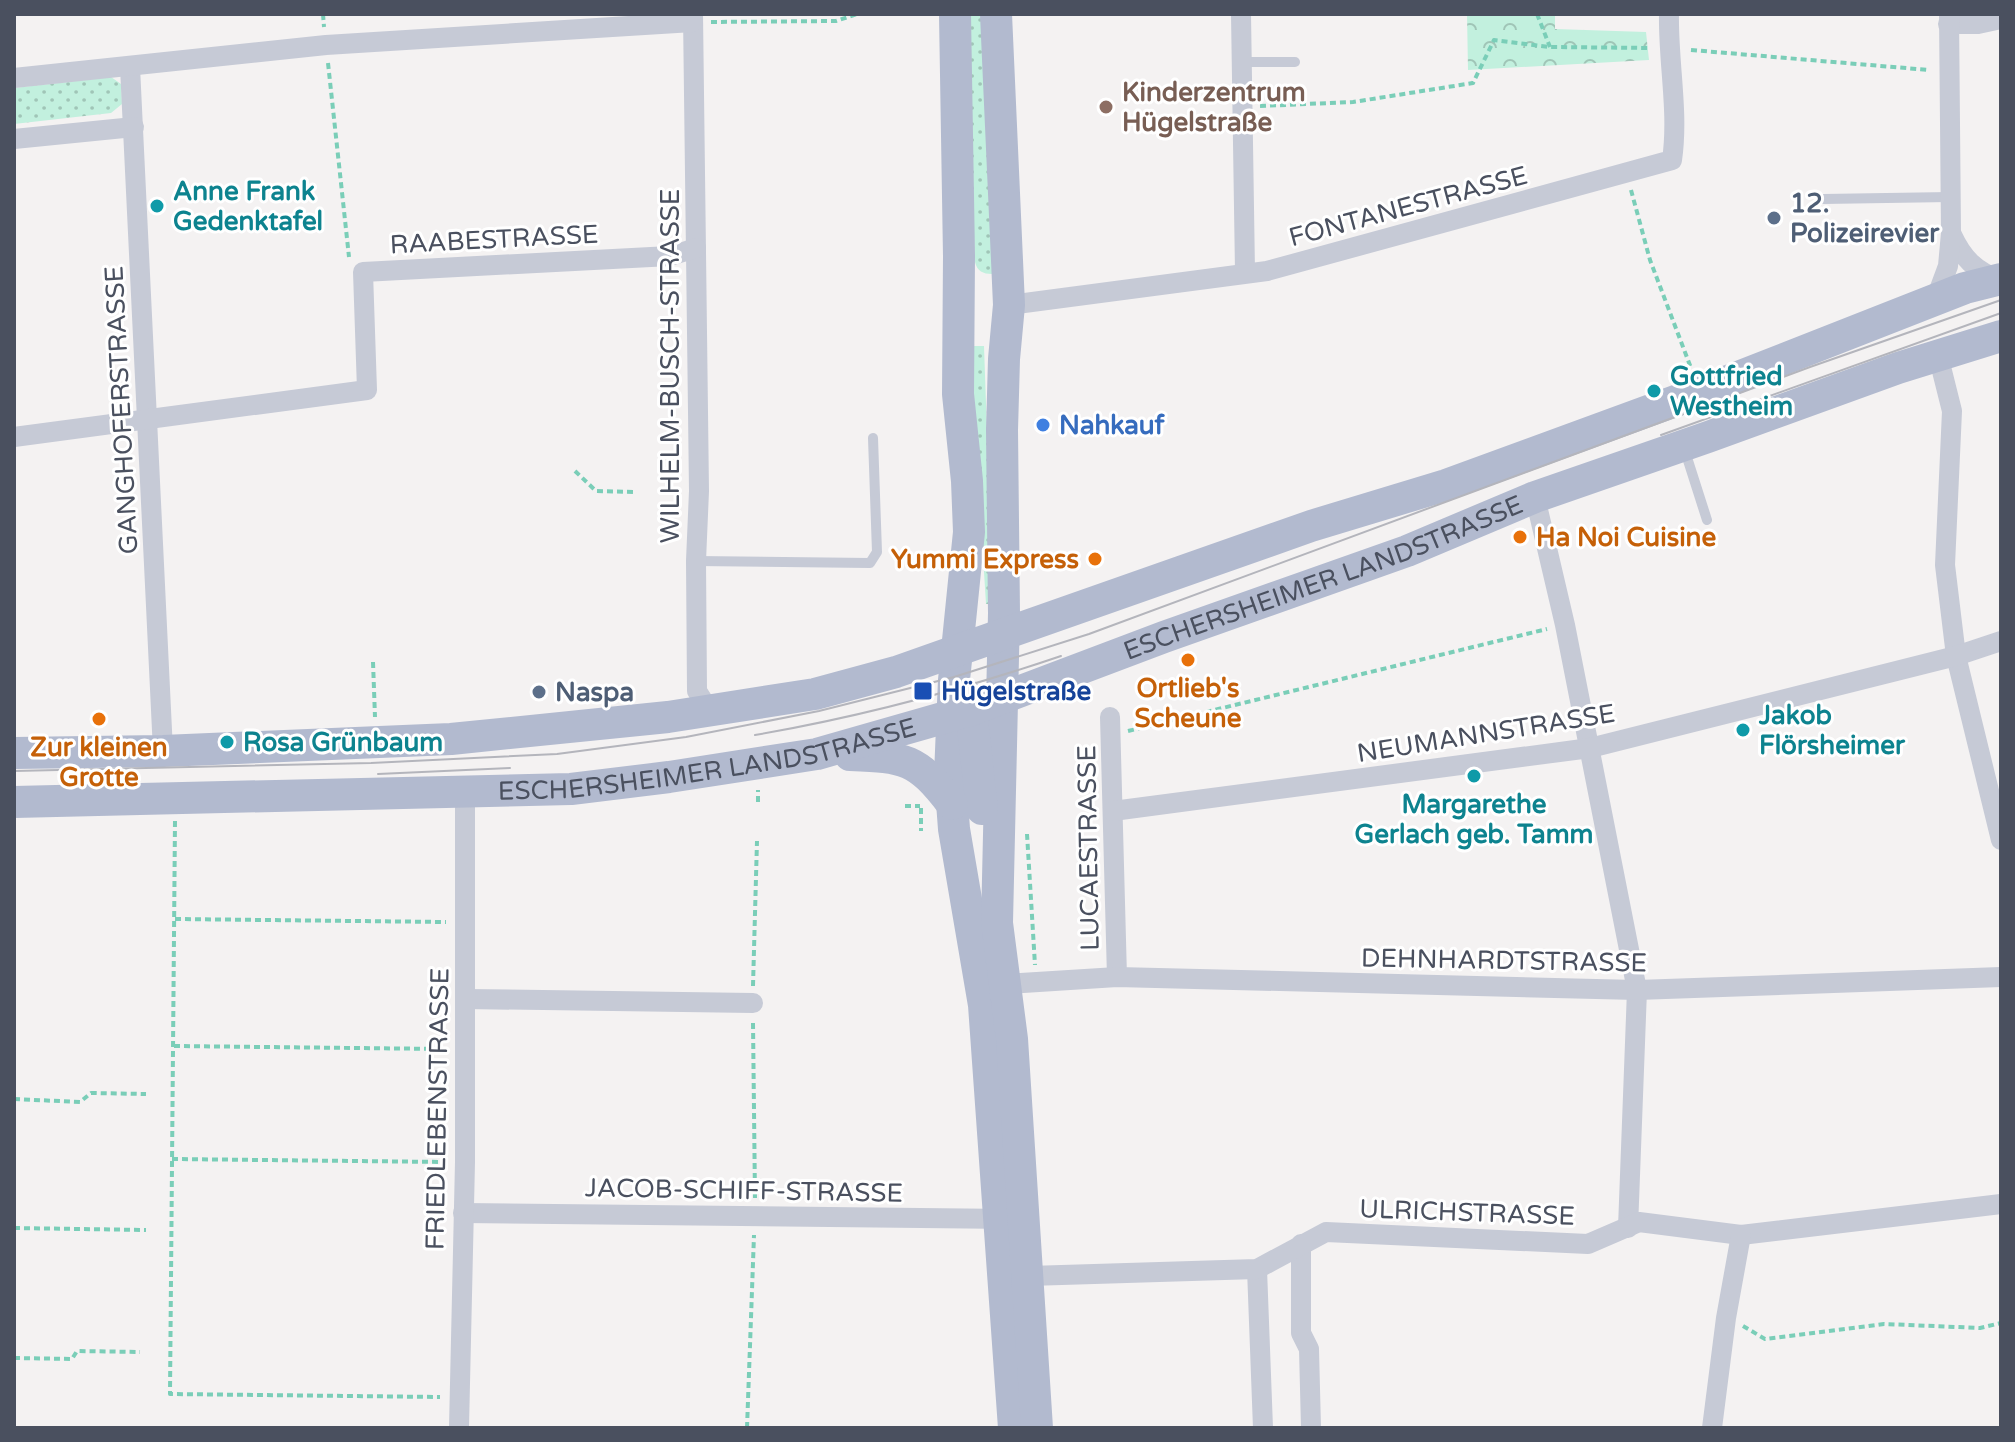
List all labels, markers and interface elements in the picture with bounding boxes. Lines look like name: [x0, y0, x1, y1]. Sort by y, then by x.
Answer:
place label: Kinderzentrum Hügelstraße: [1122, 77, 1306, 138]
marker: Kinderzentrum Hügelstraße: [1097, 98, 1115, 116]
street label: FONTANESTRASSE: [1285, 160, 1531, 253]
place label: Anne Frank Gedenktafel: [173, 176, 323, 237]
place label: 12. Polizeirevier: [1790, 188, 1940, 249]
street label: WILHELM-BUSCH-STRASSE: [655, 189, 686, 543]
marker: Anne Frank Gedenktafel: [148, 197, 166, 215]
marker: 12. Polizeirevier: [1765, 209, 1783, 227]
street label: RAABESTRASSE: [389, 219, 599, 260]
street label: GANGHOFERSTRASSE: [98, 265, 145, 555]
place label: Gottfried Westheim: [1670, 361, 1793, 422]
marker: Gottfried Westheim: [1645, 382, 1663, 400]
place label: Nahkauf: [1059, 410, 1166, 441]
marker: Nahkauf: [1034, 416, 1052, 434]
street label: ESCHERSHEIMER LANDSTRASSE: [1119, 489, 1527, 667]
place label: Ha Noi Cuisine: [1536, 522, 1716, 553]
marker: Ha Noi Cuisine: [1511, 528, 1529, 546]
place label: Yummi Express: [891, 544, 1079, 575]
marker: Yummi Express: [1086, 550, 1104, 568]
marker: Ortlieb's Scheune: [1179, 651, 1197, 669]
place label: Ortlieb's Scheune: [1135, 673, 1242, 734]
place label: Hügelstraße: [941, 676, 1091, 707]
place label: Naspa: [555, 677, 634, 708]
marker: Hügelstraße: [912, 680, 934, 702]
marker: Naspa: [530, 683, 548, 701]
street label: NEUMANNSTRASSE: [1355, 698, 1617, 769]
place label: Jakob Flörsheimer: [1758, 700, 1906, 761]
marker: Zur kleinen Grotte: [90, 710, 108, 728]
street label: ESCHERSHEIMER LANDSTRASSE: [498, 711, 920, 807]
marker: Jakob Flörsheimer: [1734, 721, 1752, 739]
place label: Rosa Grünbaum: [243, 727, 443, 758]
place label: Zur kleinen Grotte: [30, 732, 168, 793]
marker: Rosa Grünbaum: [218, 733, 236, 751]
street label: LUCAESTRASSE: [1071, 745, 1106, 951]
marker: Margarethe Gerlach geb. Tamm: [1465, 767, 1483, 785]
place label: Margarethe Gerlach geb. Tamm: [1355, 789, 1593, 850]
street label: DEHNHARDTSTRASSE: [1361, 943, 1647, 978]
street label: FRIEDLEBENSTRASSE: [420, 968, 455, 1250]
street label: JACOB-SCHIFF-STRASSE: [585, 1172, 903, 1209]
street label: ULRICHSTRASSE: [1359, 1193, 1575, 1232]

